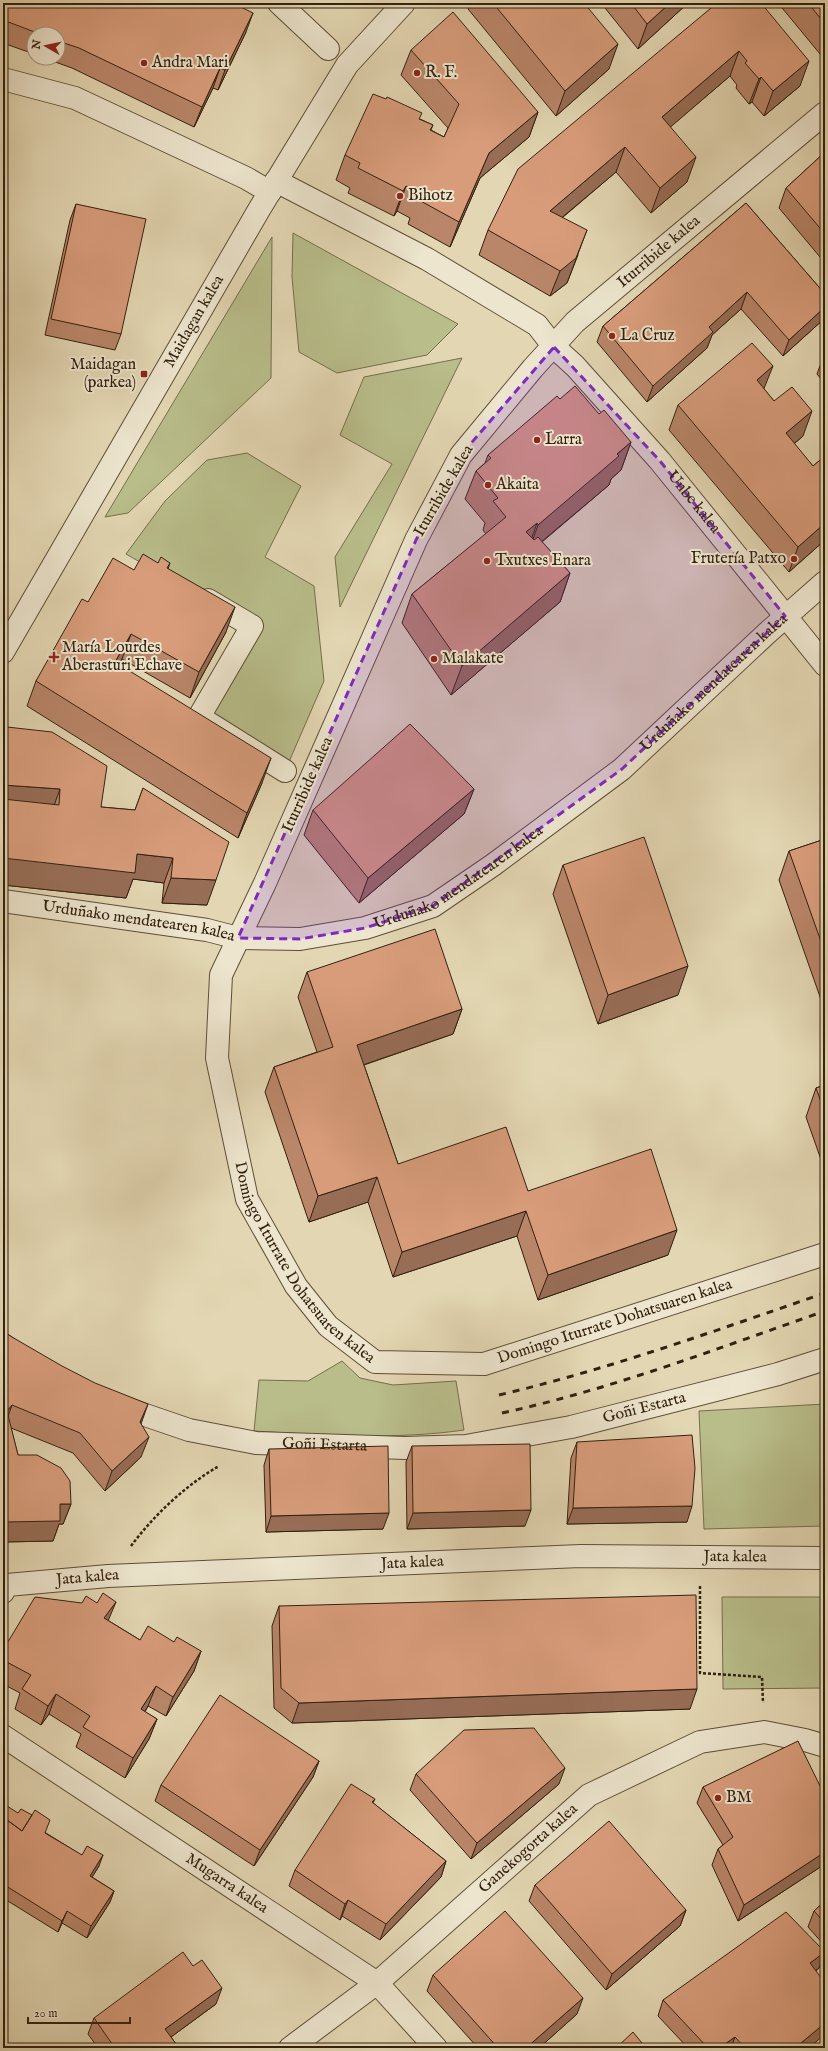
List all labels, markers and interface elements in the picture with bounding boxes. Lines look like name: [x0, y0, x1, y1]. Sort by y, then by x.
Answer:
north arrow: [26, 26, 66, 66]
text: N: [29, 38, 45, 51]
place label: Andra Mari: [151, 53, 228, 73]
marker: Andra Mari: [139, 58, 149, 68]
place label: R. F.: [425, 63, 457, 83]
marker: R. F.: [412, 68, 422, 78]
place label: Bihotz: [408, 186, 453, 206]
marker: Bihotz: [395, 191, 405, 201]
street label: Iturribide kalea: [613, 211, 705, 293]
street label: Maidagan kalea: [160, 272, 229, 371]
place label: La Cruz: [620, 326, 675, 346]
marker: La Cruz: [607, 331, 617, 341]
place label: Maidagan (parkea): [70, 355, 136, 393]
marker: Maidagan (parkea): [139, 369, 149, 379]
place label: Larra: [545, 430, 582, 450]
marker: Larra: [532, 435, 542, 445]
street label: Iturribide kalea: [410, 441, 478, 540]
street label: Unbe kalea: [662, 467, 725, 538]
place label: Akaita: [495, 475, 539, 495]
marker: Akaita: [483, 480, 493, 490]
place label: Frutería Patxo: [691, 549, 786, 569]
place label: Txutxes Enara: [495, 551, 591, 571]
marker: Frutería Patxo: [789, 554, 799, 564]
marker: Txutxes Enara: [482, 556, 492, 566]
street label: Urduñako mendatearen kalea: [636, 609, 792, 757]
place label: María Lourdes Aberasturi Echave: [61, 638, 182, 676]
place label: Malakate: [442, 649, 504, 669]
marker: María Lourdes Aberasturi Echave: [49, 652, 59, 662]
marker: Malakate: [429, 654, 439, 664]
street label: Iturribide kalea: [278, 734, 338, 836]
street label: Urduñako mendatearen kalea: [371, 821, 547, 935]
street label: Urduñako mendatearen kalea: [41, 897, 237, 947]
street label: Domingo Iturrate Dohatsuaren kalea: [229, 1160, 379, 1368]
street label: Domingo Iturrate Dohatsuaren kalea: [495, 1275, 735, 1369]
street label: Goñi Estarta: [601, 1388, 688, 1428]
street label: Goñi Estarta: [282, 1434, 367, 1457]
street label: Jata kalea: [702, 1547, 767, 1568]
street label: Jata kalea: [378, 1552, 444, 1575]
street label: Jata kalea: [53, 1566, 120, 1591]
place label: BM: [726, 1788, 752, 1808]
marker: BM: [713, 1793, 723, 1803]
street label: Ganekogorta kalea: [475, 1799, 582, 1898]
street label: Mugarra kalea: [181, 1849, 272, 1918]
scale bar: [28, 1999, 130, 2025]
text: 20 m: [34, 2006, 57, 2021]

